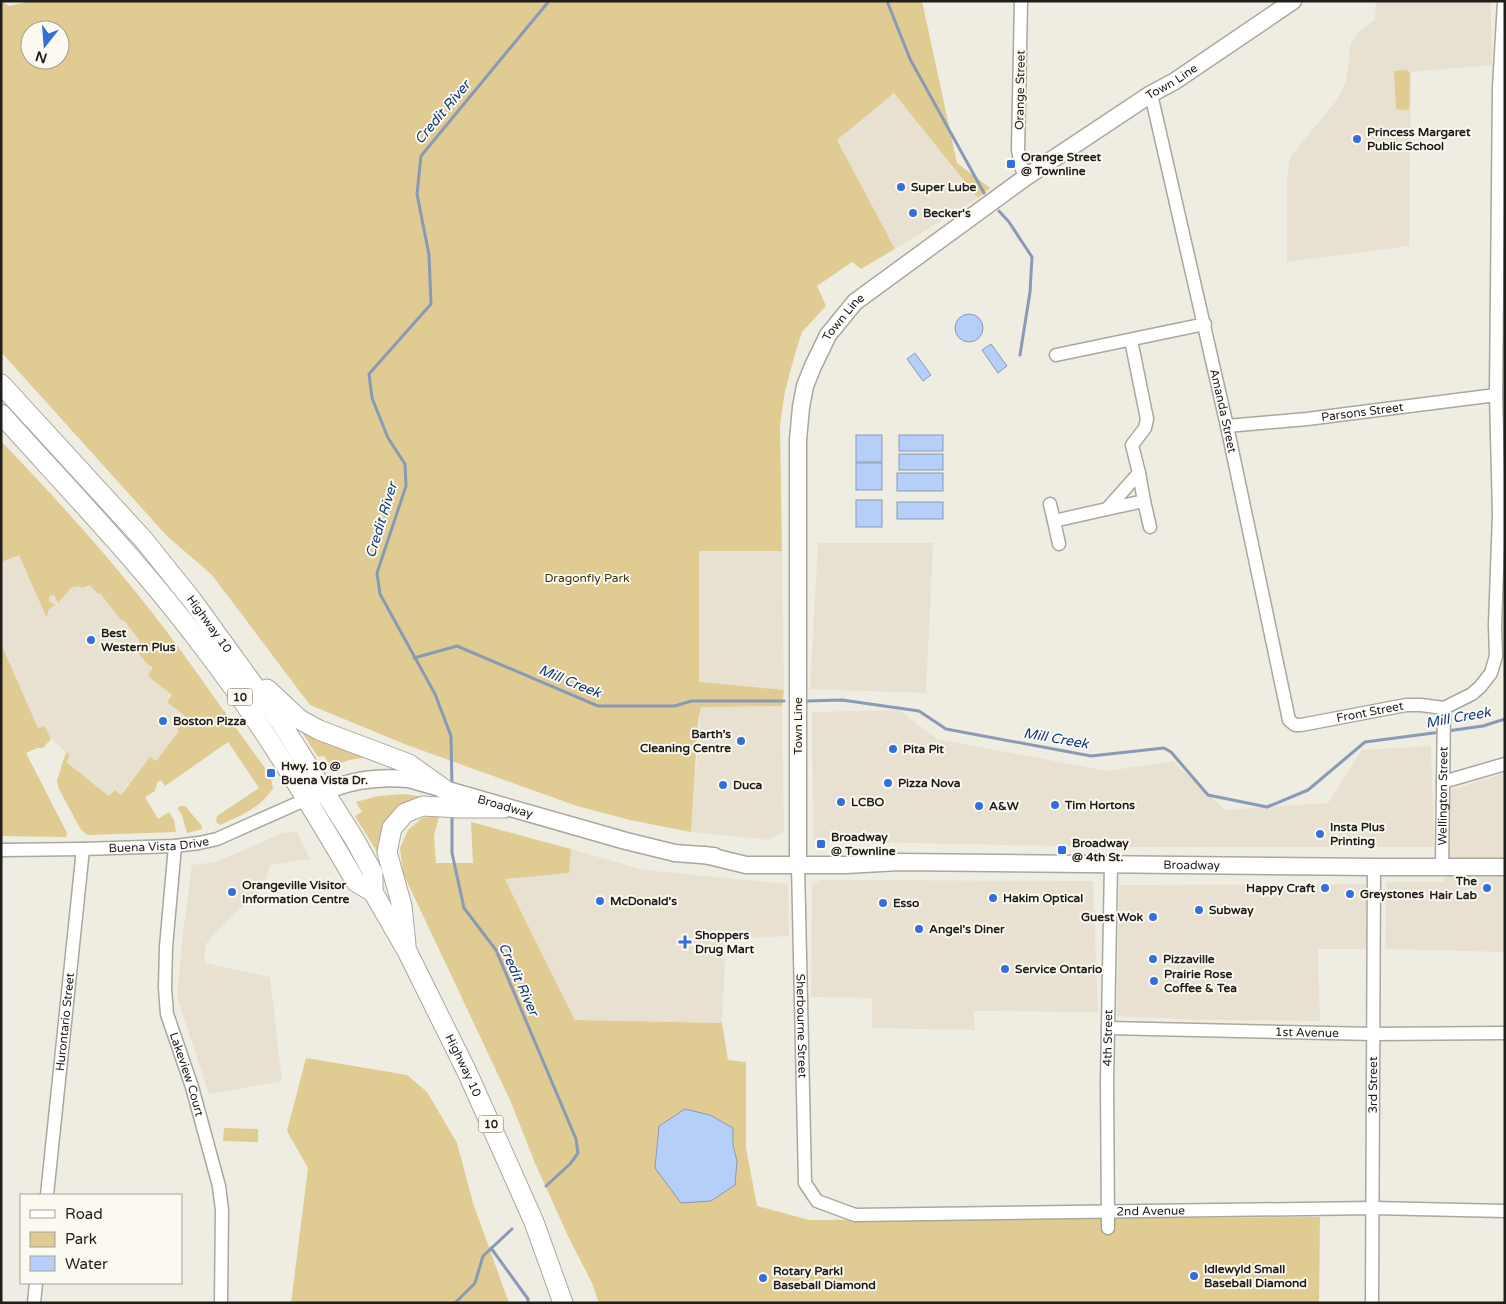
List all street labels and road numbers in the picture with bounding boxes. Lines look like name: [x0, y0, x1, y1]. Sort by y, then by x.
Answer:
street label: Orange Street: [1012, 49, 1028, 130]
street label: Town Line: [1143, 61, 1200, 103]
street label: Town Line: [819, 290, 867, 343]
street label: Amanda Street: [1207, 367, 1240, 455]
street label: Parsons Street: [1320, 400, 1405, 424]
street label: Highway 10: [184, 592, 235, 656]
road number: 10: [228, 689, 252, 706]
street label: Town Line: [791, 697, 805, 755]
street label: Front Street: [1335, 699, 1405, 725]
street label: Wellington Street: [1435, 746, 1451, 846]
street label: Broadway: [476, 792, 535, 821]
street label: Buena Vista Drive: [108, 834, 211, 855]
street label: Broadway: [1163, 858, 1221, 872]
street label: Hurontario Street: [53, 972, 77, 1072]
street label: Sherbourne Street: [793, 974, 810, 1079]
street label: 4th Street: [1100, 1009, 1115, 1067]
street label: 1st Avenue: [1275, 1025, 1339, 1040]
street label: Lakeview Court: [167, 1030, 207, 1118]
street label: Highway 10: [442, 1032, 484, 1099]
street label: 3rd Street: [1366, 1056, 1380, 1114]
road number: 10: [478, 1116, 504, 1132]
street label: 2nd Avenue: [1116, 1204, 1185, 1218]

